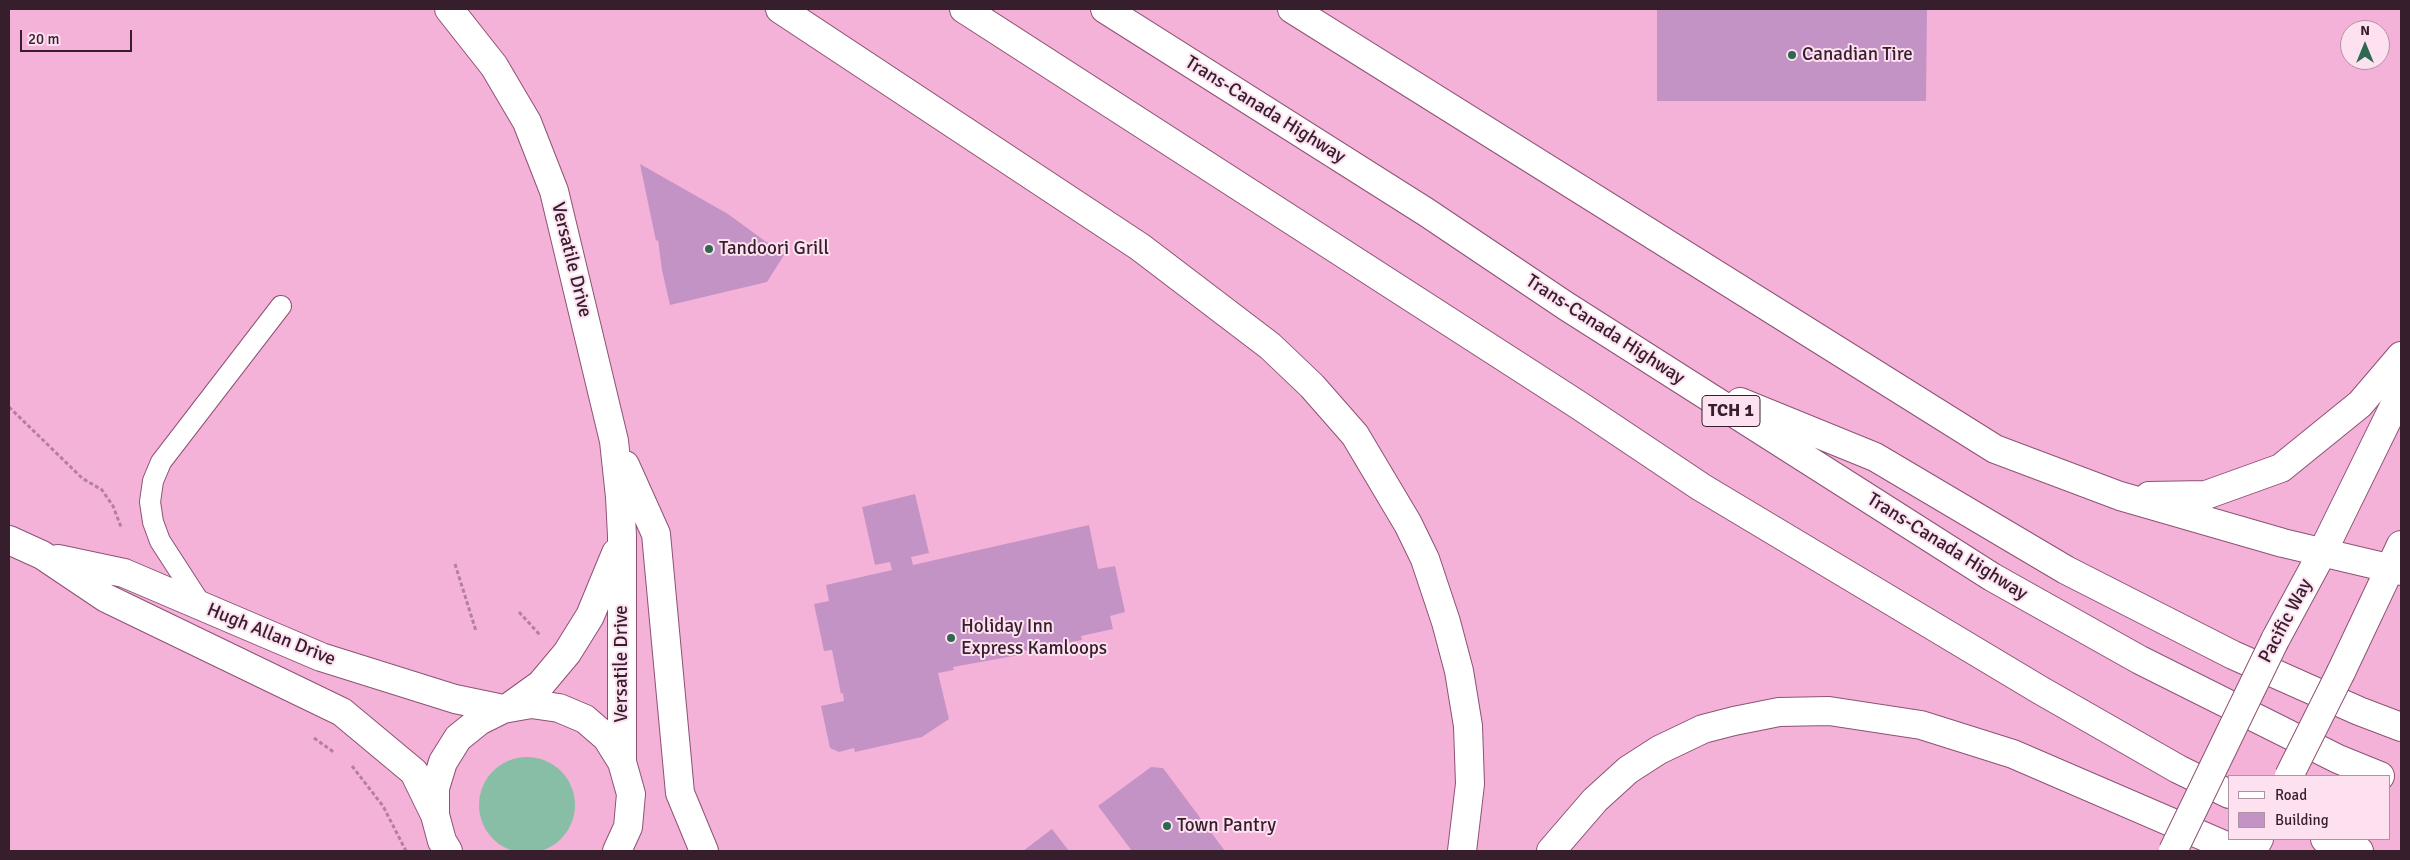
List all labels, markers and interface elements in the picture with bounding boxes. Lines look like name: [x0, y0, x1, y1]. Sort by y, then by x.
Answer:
scale bar: [22, 20, 135, 52]
north arrow: [2340, 20, 2390, 70]
text: N: [2360, 22, 2370, 39]
text: 20 m: [28, 30, 59, 48]
place label: Canadian Tire: [1802, 44, 1913, 66]
marker: Canadian Tire: [1786, 49, 1798, 61]
street label: Trans-Canada Highway: [1181, 51, 1349, 169]
street label: Versatile Drive: [546, 200, 596, 320]
place label: Tandoori Grill: [719, 238, 829, 260]
marker: Tandoori Grill: [703, 243, 715, 255]
street label: Trans-Canada Highway: [1521, 270, 1689, 390]
road number: TCH 1: [1702, 396, 1760, 426]
street label: Trans-Canada Highway: [1863, 488, 2031, 606]
street label: Pacific Way: [2254, 575, 2318, 667]
street label: Hugh Allan Drive: [203, 599, 339, 671]
street label: Versatile Drive: [611, 605, 633, 723]
place label: Holiday Inn Express Kamloops: [961, 616, 1107, 660]
marker: Holiday Inn Express Kamloops: [945, 632, 957, 644]
legend: [2228, 775, 2390, 840]
text: Road: [2275, 786, 2307, 804]
text: Building: [2275, 811, 2329, 829]
place label: Town Pantry: [1177, 815, 1276, 837]
marker: Town Pantry: [1161, 820, 1173, 832]

